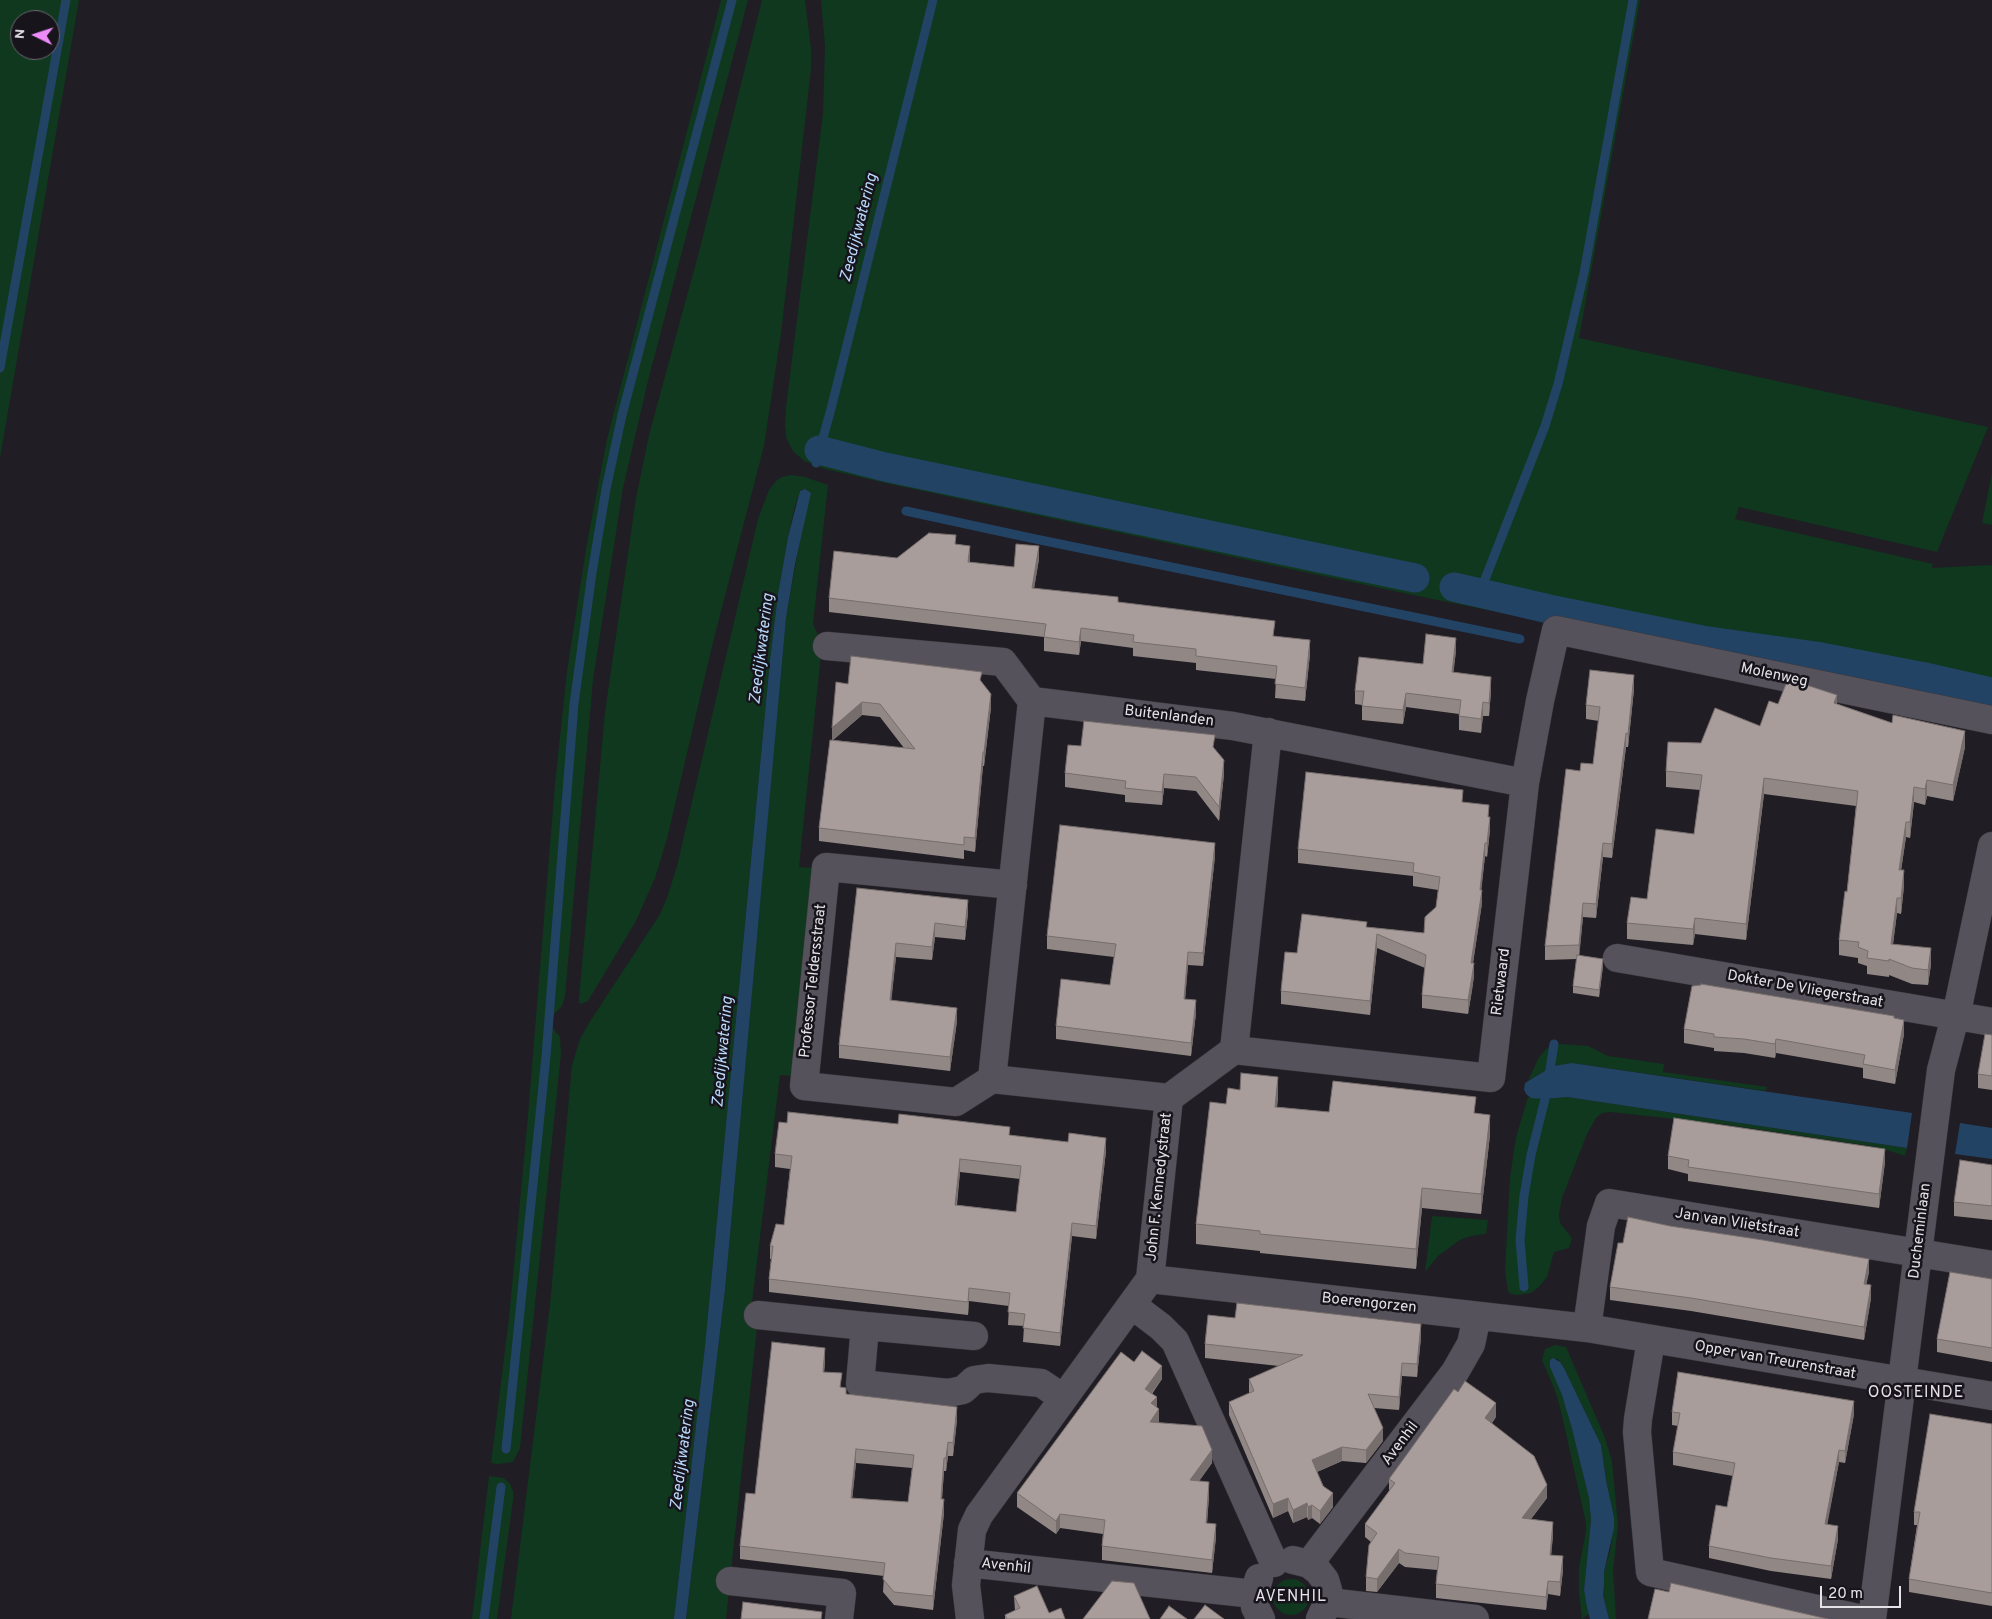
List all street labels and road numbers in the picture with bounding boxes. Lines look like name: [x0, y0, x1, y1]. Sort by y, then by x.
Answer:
street label: Molenweg: [1739, 660, 1809, 692]
street label: Buitenlanden: [1123, 703, 1215, 731]
street label: Professor Teldersstraat: [797, 903, 831, 1059]
street label: Rietwaard: [1489, 947, 1515, 1017]
street label: Dokter De Vliegerstraat: [1726, 967, 1884, 1013]
street label: John F. Kennedystraat: [1143, 1112, 1177, 1262]
street label: Ducheminlaan: [1906, 1182, 1936, 1280]
street label: Jan van Vlietstraat: [1674, 1205, 1800, 1243]
street label: Boerengorzen: [1321, 1290, 1417, 1318]
street label: Opper van Treurenstraat: [1693, 1338, 1857, 1384]
street label: Avenhil: [1379, 1419, 1423, 1469]
street label: Avenhil: [980, 1555, 1032, 1579]

